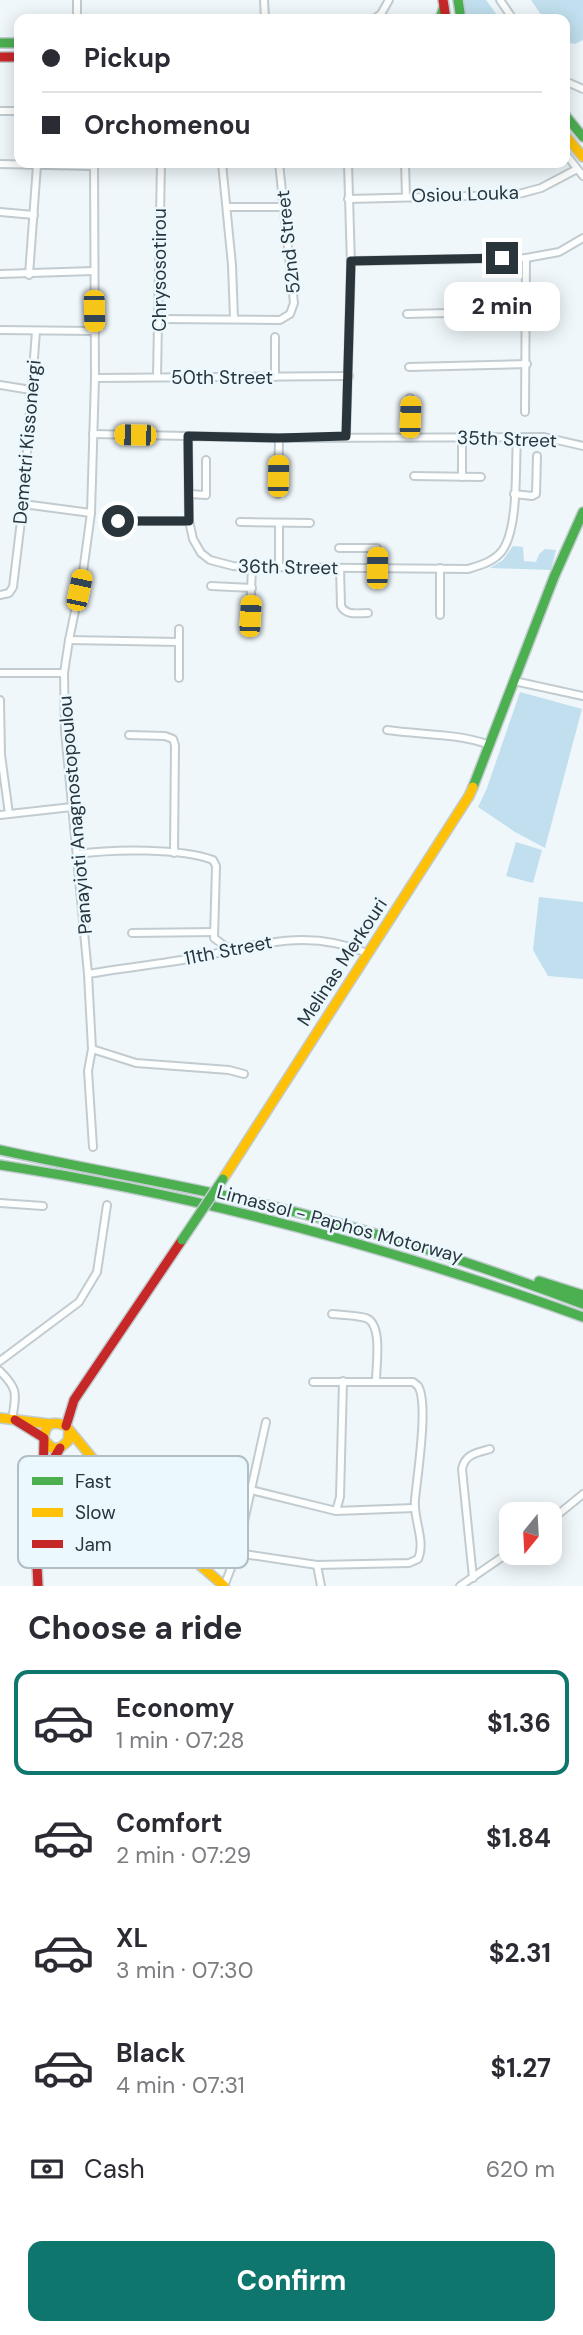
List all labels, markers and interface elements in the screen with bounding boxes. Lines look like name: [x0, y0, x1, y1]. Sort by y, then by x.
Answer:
text: Pickup: [84, 41, 171, 75]
text: Orchomenou: [84, 108, 251, 142]
street label: Osiou Louka: [411, 180, 519, 208]
street label: 52nd Street: [270, 189, 306, 295]
street label: Chrysosotirou: [147, 208, 172, 332]
route end: [486, 242, 518, 274]
callout: 2 min: [444, 282, 560, 332]
car: [84, 290, 105, 332]
text: 2 min: [472, 291, 532, 321]
street label: Demetri Kissonergi: [7, 359, 47, 525]
street label: 50th Street: [171, 365, 273, 390]
car: [399, 396, 422, 438]
car: [114, 424, 157, 446]
street label: 35th Street: [457, 425, 557, 453]
car: [268, 455, 289, 497]
route start: [102, 505, 134, 537]
car: [367, 547, 388, 589]
street label: 36th Street: [238, 554, 338, 580]
car: [65, 567, 94, 613]
car: [239, 594, 262, 638]
street label: Panayioti Anagnostopoulou: [52, 695, 98, 935]
street label: Melinas Merkouri: [291, 893, 393, 1031]
street label: 11th Street: [182, 929, 274, 971]
street label: Limassol - Paphos Motorway: [214, 1179, 466, 1269]
legend: [18, 1456, 248, 1568]
text: Fast: [75, 1469, 111, 1494]
text: Slow: [75, 1500, 116, 1525]
north arrow: [499, 1502, 562, 1564]
map controls: [499, 1502, 562, 1565]
text: Jam: [75, 1532, 112, 1557]
text: Choose a ride: [28, 1607, 243, 1649]
icon: car: [32, 1691, 95, 1754]
text: Economy: [116, 1691, 234, 1725]
text: $1.36: [487, 1706, 551, 1740]
text: 1 min · 07:28: [116, 1725, 244, 1755]
icon: car: [32, 1806, 95, 1869]
text: Comfort: [116, 1806, 222, 1840]
text: $1.84: [486, 1821, 551, 1855]
text: 2 min · 07:29: [116, 1840, 251, 1870]
icon: car: [32, 1921, 95, 1984]
text: XL: [116, 1921, 148, 1955]
text: $2.31: [489, 1936, 551, 1970]
text: 3 min · 07:30: [116, 1955, 253, 1985]
icon: car: [32, 2036, 95, 2099]
text: Black: [116, 2036, 186, 2070]
text: $1.27: [490, 2051, 551, 2085]
text: 4 min · 07:31: [116, 2070, 245, 2100]
icon: cash: [28, 2150, 66, 2188]
text: Cash: [84, 2152, 145, 2186]
text: 620 m: [486, 2154, 555, 2184]
button: Confirm: [28, 2241, 555, 2321]

